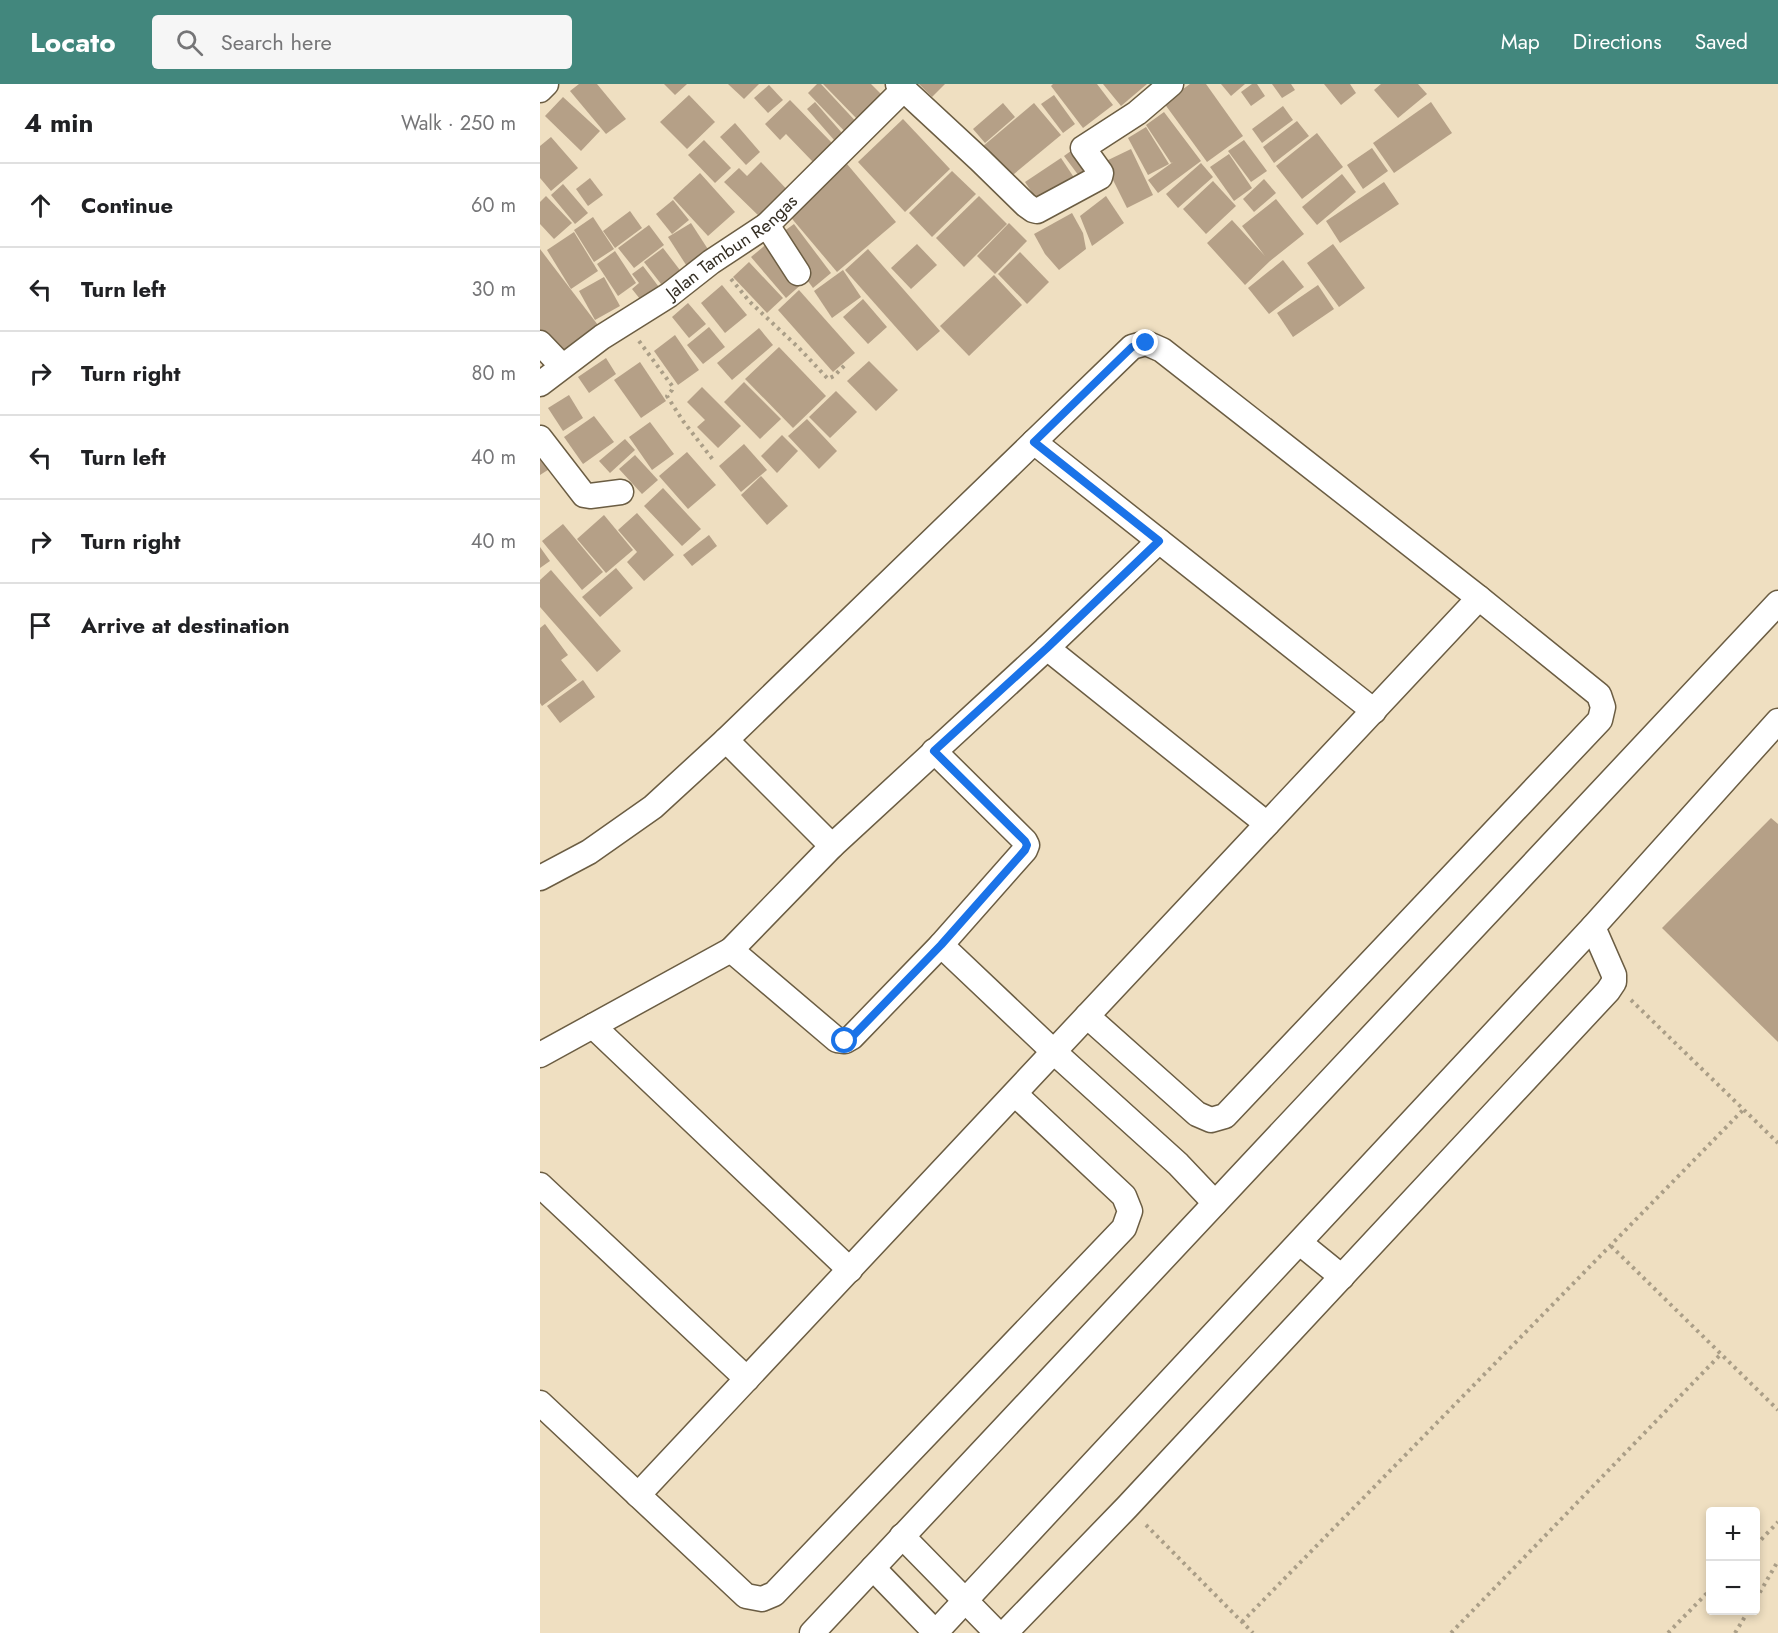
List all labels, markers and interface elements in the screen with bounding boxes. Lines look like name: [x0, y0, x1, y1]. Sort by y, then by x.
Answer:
search box: [152, 15, 572, 69]
text: Locato: [30, 22, 116, 63]
icon: search: [173, 26, 206, 59]
text: Search here: [221, 26, 332, 58]
text: Map: [1501, 27, 1540, 57]
text: Directions: [1573, 27, 1662, 57]
text: Saved: [1695, 27, 1748, 57]
text: 4 min: [24, 104, 93, 142]
text: Walk · 250 m: [401, 109, 516, 138]
icon: ahead: [24, 189, 57, 222]
text: Continue: [81, 189, 173, 221]
street label: Jalan Tambun Rengas: [659, 189, 803, 307]
text: 60 m: [471, 191, 516, 220]
icon: left: [24, 273, 57, 306]
text: Turn left: [81, 273, 166, 305]
text: 30 m: [471, 275, 516, 304]
route end: [1132, 329, 1158, 355]
icon: right: [24, 357, 57, 390]
text: Turn right: [81, 357, 181, 389]
text: 80 m: [471, 359, 516, 388]
icon: left: [24, 441, 57, 474]
text: Turn left: [81, 441, 166, 473]
text: 40 m: [471, 443, 516, 472]
icon: right: [24, 525, 57, 558]
text: Turn right: [81, 525, 181, 557]
text: 40 m: [471, 527, 516, 556]
icon: arrive: [24, 609, 57, 642]
text: Arrive at destination: [81, 609, 290, 641]
route start: [831, 1027, 857, 1053]
map controls: [1706, 1507, 1760, 1615]
button: +: [1706, 1507, 1760, 1561]
button: −: [1706, 1561, 1760, 1615]

